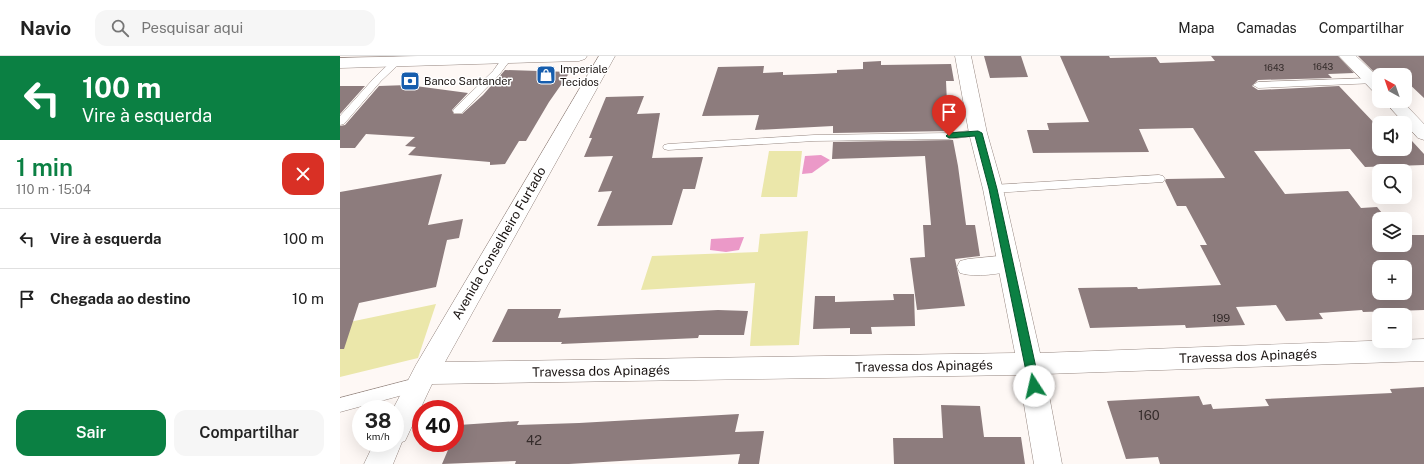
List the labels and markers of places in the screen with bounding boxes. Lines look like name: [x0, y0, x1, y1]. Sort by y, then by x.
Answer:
place label: Imperiale Tecidos: [560, 63, 608, 88]
shop icon: Imperiale Tecidos: [535, 64, 557, 86]
bank icon: Banco Santander: [399, 70, 421, 92]
place label: Banco Santander: [424, 75, 512, 87]
pin: [932, 95, 966, 136]

